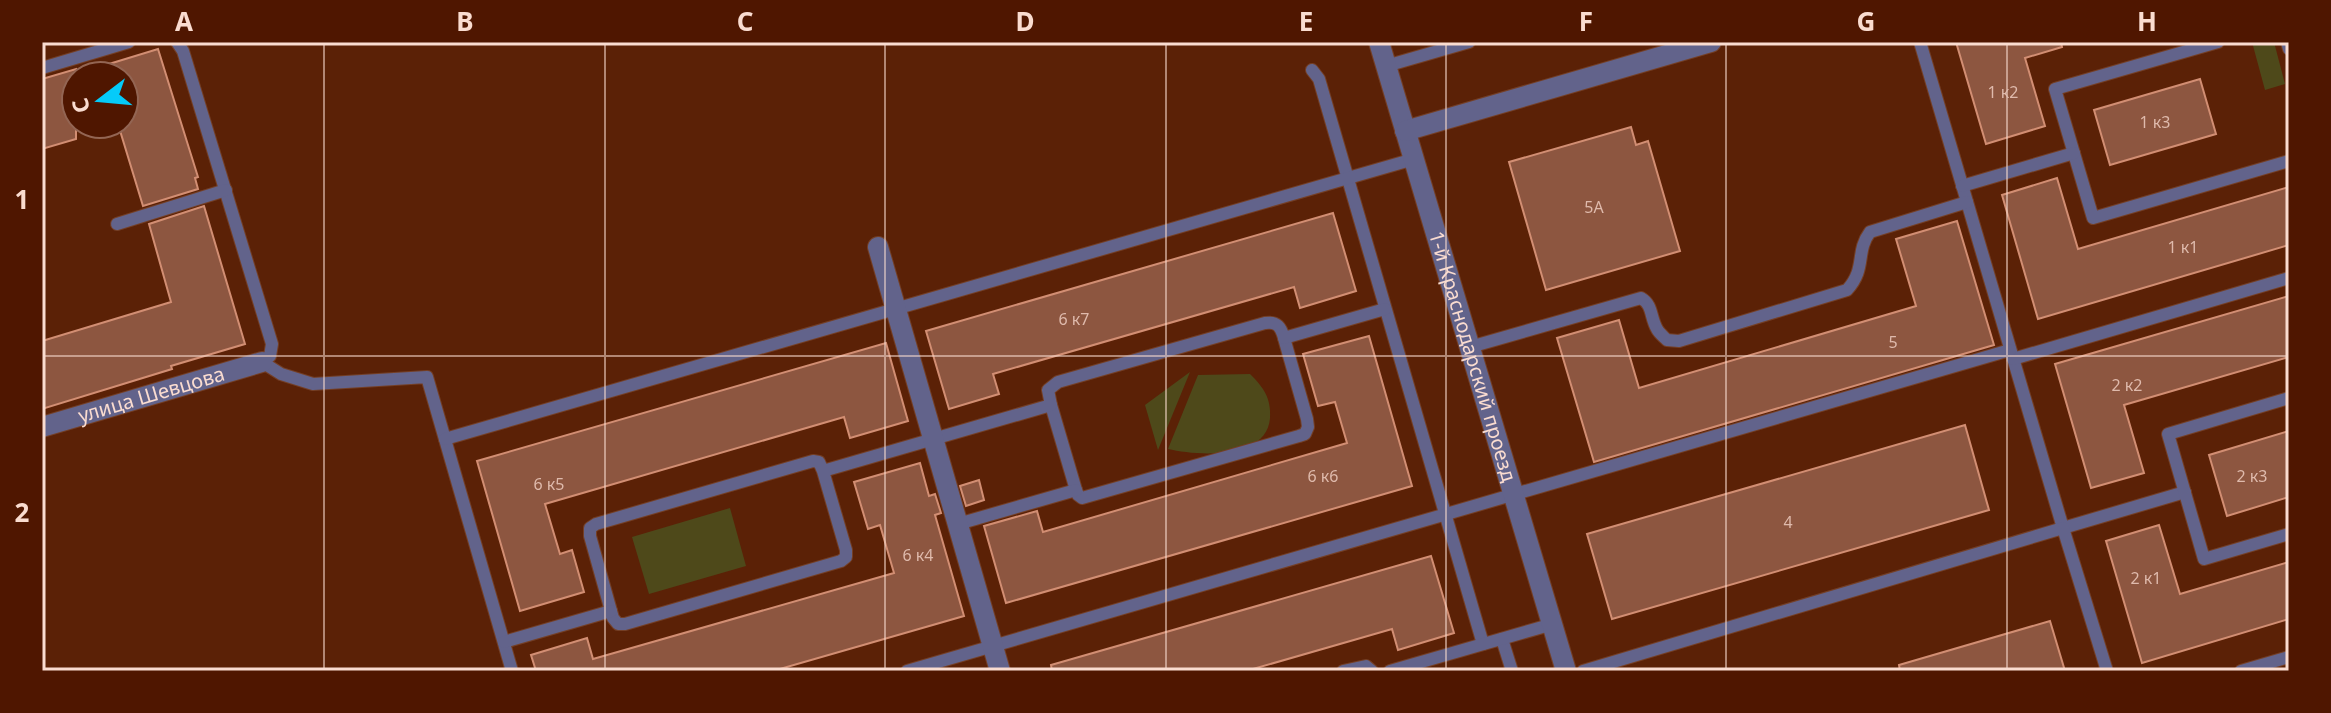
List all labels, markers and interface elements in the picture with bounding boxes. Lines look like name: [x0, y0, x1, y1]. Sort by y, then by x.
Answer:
text: A: [175, 3, 193, 39]
text: B: [456, 3, 474, 39]
text: C: [737, 3, 753, 39]
text: D: [1015, 3, 1035, 39]
text: E: [1299, 3, 1313, 39]
text: F: [1579, 3, 1593, 39]
text: G: [1857, 3, 1875, 39]
text: H: [2137, 3, 2157, 39]
north arrow: [60, 60, 140, 140]
house number: 1 к2: [1988, 81, 2018, 103]
text: С: [63, 95, 96, 117]
house number: 1 к3: [2140, 111, 2170, 133]
text: 1: [15, 181, 29, 217]
house number: 5А: [1584, 196, 1604, 218]
street label: 1-й Краснодарский проезд: [1423, 228, 1523, 485]
house number: 1 к1: [2168, 236, 2198, 258]
house number: 6 к7: [1059, 308, 1089, 330]
house number: 5: [1888, 331, 1898, 353]
street label: улица Шевцова: [75, 360, 228, 429]
house number: 2 к2: [2112, 374, 2142, 396]
house number: 6 к6: [1308, 465, 1338, 487]
house number: 2 к3: [2237, 465, 2267, 487]
house number: 6 к5: [534, 473, 564, 495]
text: 2: [15, 494, 30, 530]
house number: 4: [1783, 511, 1793, 533]
house number: 6 к4: [903, 544, 933, 566]
house number: 2 к1: [2131, 567, 2161, 589]

